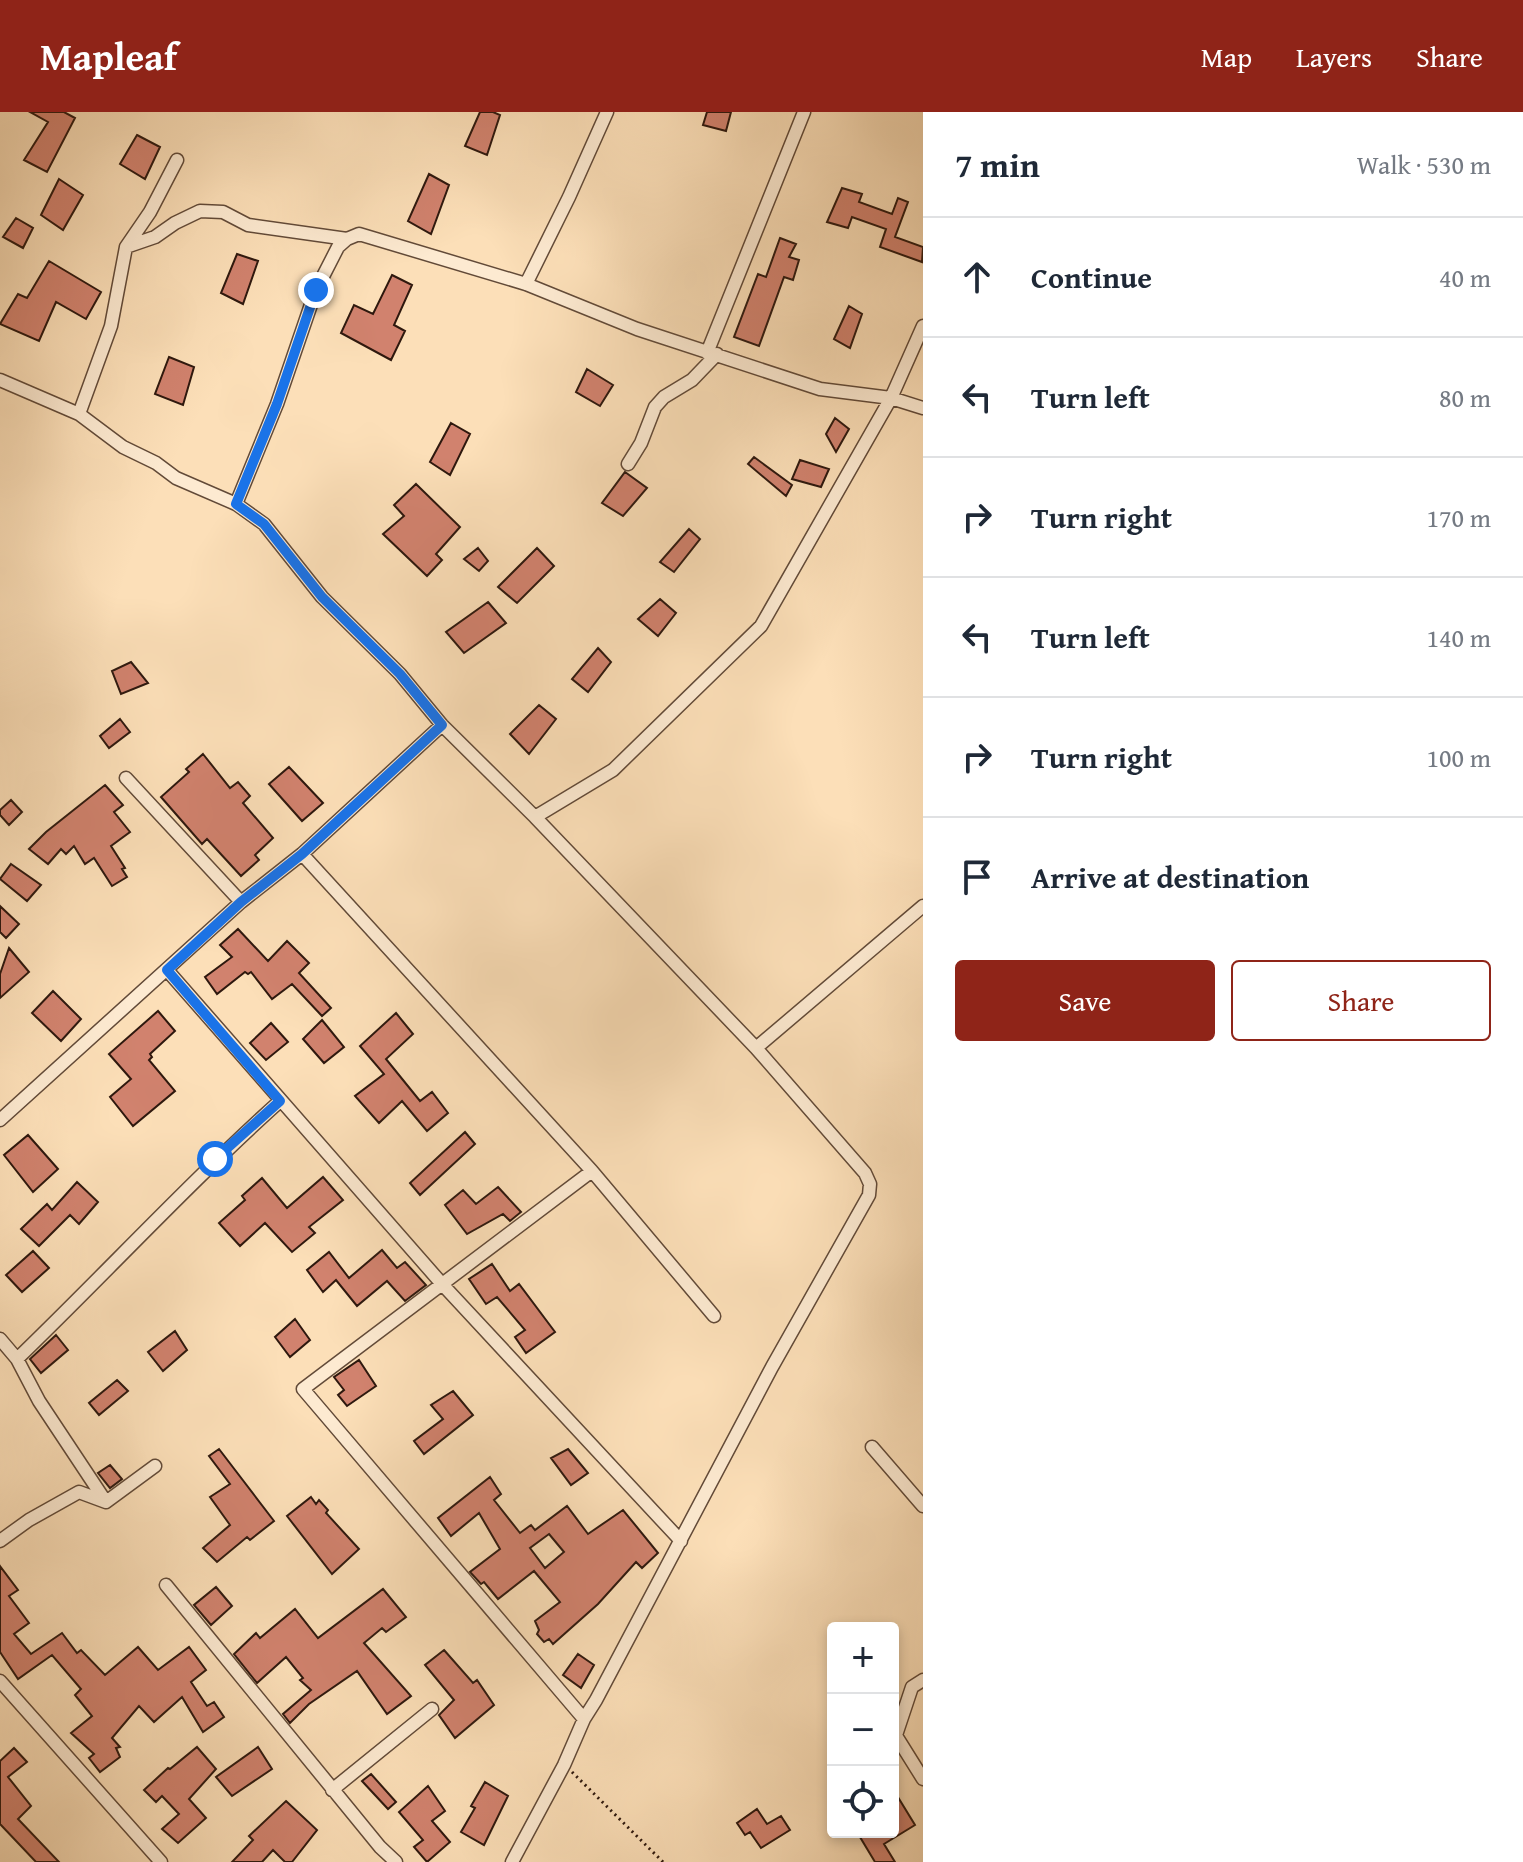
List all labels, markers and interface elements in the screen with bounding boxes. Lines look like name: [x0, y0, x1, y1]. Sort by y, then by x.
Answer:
text: Mapleaf: [40, 28, 177, 84]
text: Map: [1201, 36, 1252, 77]
text: Layers: [1296, 36, 1372, 77]
text: Share: [1416, 36, 1483, 77]
text: 7 min: [955, 140, 1040, 189]
text: Walk · 530 m: [1357, 145, 1491, 184]
icon: ahead: [955, 255, 999, 299]
text: Continue: [1031, 255, 1152, 299]
text: 40 m: [1439, 258, 1491, 297]
route end: [298, 272, 334, 308]
icon: left: [955, 375, 999, 419]
text: Turn left: [1031, 375, 1150, 419]
text: 80 m: [1439, 378, 1491, 417]
icon: right: [955, 495, 999, 539]
text: Turn right: [1031, 495, 1172, 539]
text: 170 m: [1426, 498, 1491, 537]
icon: left: [955, 615, 999, 659]
text: Turn left: [1031, 615, 1150, 659]
text: 140 m: [1426, 618, 1491, 657]
icon: right: [955, 735, 999, 779]
text: Turn right: [1031, 735, 1172, 779]
text: 100 m: [1426, 738, 1491, 777]
icon: arrive: [955, 855, 999, 899]
text: Arrive at destination: [1031, 855, 1309, 899]
button: Save: [955, 960, 1215, 1041]
button: Share: [1231, 960, 1491, 1041]
route start: [197, 1141, 233, 1177]
map controls: [827, 1622, 899, 1838]
button: +: [827, 1622, 899, 1694]
button: −: [827, 1694, 899, 1766]
button: locate: [827, 1766, 899, 1838]

